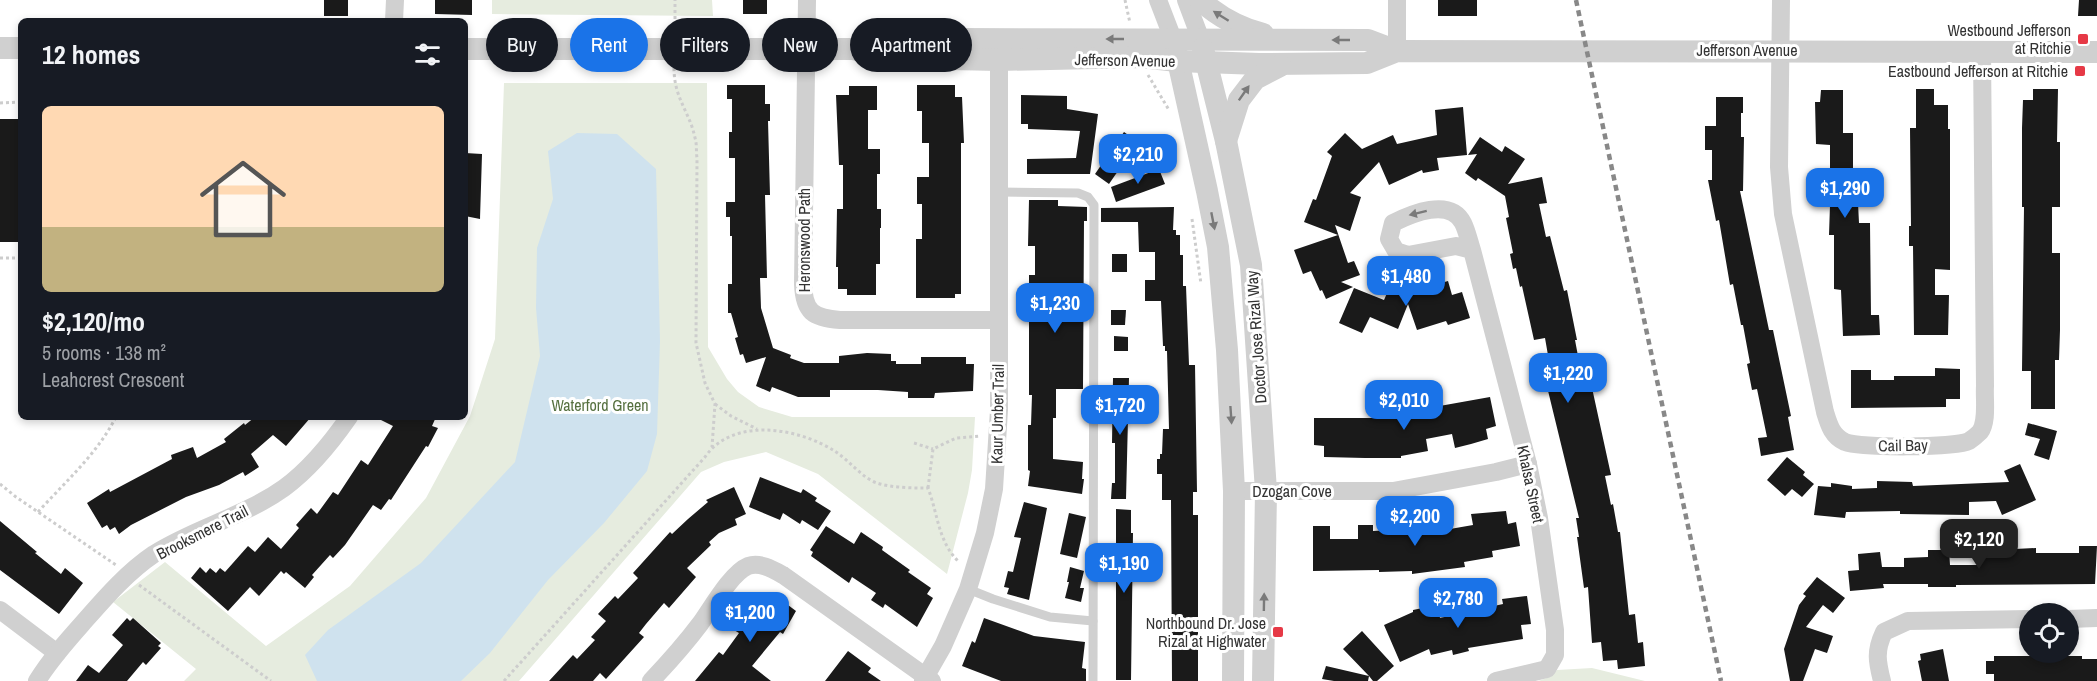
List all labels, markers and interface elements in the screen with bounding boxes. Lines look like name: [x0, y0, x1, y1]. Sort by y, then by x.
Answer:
one-way arrow: [1213, 11, 1230, 22]
chip: Buy: [486, 18, 558, 72]
chip: Rent: [570, 18, 648, 72]
chip: Filters: [660, 18, 750, 72]
chip: New: [762, 18, 838, 72]
chip: Apartment: [850, 18, 972, 72]
place label: Westbound Jefferson at Ritchie: [1947, 19, 2071, 59]
marker: Westbound Jefferson at Ritchie: [2076, 32, 2090, 46]
one-way arrow: [1105, 34, 1124, 44]
one-way arrow: [1331, 35, 1350, 45]
text: 12 homes: [42, 37, 140, 72]
icon: filters: [411, 38, 444, 71]
street label: Jefferson Avenue: [1697, 39, 1797, 61]
street label: Jefferson Avenue: [1074, 48, 1176, 72]
place label: Eastbound Jefferson at Ritchie: [1888, 60, 2068, 82]
marker: Eastbound Jefferson at Ritchie: [2073, 64, 2087, 78]
one-way arrow: [1238, 85, 1250, 100]
pin: $2,210: [1089, 134, 1187, 185]
text: $2,210: [1113, 140, 1163, 167]
icon: home: [189, 145, 297, 253]
pin: $1,290: [1796, 168, 1894, 219]
text: $1,290: [1820, 174, 1870, 201]
street label: Heronswood Path: [793, 188, 815, 292]
one-way arrow: [1409, 209, 1427, 219]
one-way arrow: [1209, 212, 1218, 231]
pin: $1,480: [1357, 256, 1455, 307]
text: $1,480: [1381, 262, 1431, 289]
street label: Doctor Jose Rizal Way: [1240, 269, 1272, 404]
pin: $1,230: [1006, 283, 1104, 334]
text: $1,230: [1030, 289, 1080, 316]
text: $2,120/mo: [42, 304, 145, 339]
text: 5 rooms · 138 m²: [42, 339, 166, 366]
pin: $1,220: [1519, 353, 1617, 404]
text: $1,220: [1543, 359, 1593, 386]
street label: Kaur Umber Trail: [985, 364, 1009, 464]
text: Leahcrest Crescent: [42, 366, 184, 393]
pin: $2,010: [1355, 380, 1453, 431]
pin: $1,720: [1071, 385, 1169, 436]
text: $2,010: [1379, 386, 1429, 413]
text: $1,720: [1095, 391, 1145, 418]
park label: Waterford Green: [551, 394, 649, 416]
one-way arrow: [1226, 406, 1235, 425]
street label: Cail Bay: [1878, 434, 1928, 456]
street label: Khalsa Street: [1512, 443, 1550, 525]
street label: Dzogan Cove: [1252, 480, 1332, 502]
pin: $2,200: [1366, 496, 1464, 547]
street label: Brooksmere Trail: [152, 499, 252, 564]
text: $2,200: [1390, 502, 1440, 529]
pin: $2,120: [1930, 519, 2028, 570]
text: $2,120: [1954, 525, 2004, 552]
pin: $1,190: [1075, 543, 1173, 594]
text: $1,190: [1099, 549, 1149, 576]
pin: $2,780: [1409, 578, 1507, 629]
text: $2,780: [1433, 584, 1483, 611]
pin: $1,200: [701, 592, 799, 643]
one-way arrow: [1259, 592, 1269, 611]
text: $1,200: [725, 598, 775, 625]
map controls: [2019, 603, 2079, 663]
button: locate: [2019, 603, 2079, 663]
place label: Northbound Dr. Jose Rizal at Highwater: [1146, 612, 1267, 652]
marker: Northbound Dr. Jose Rizal at Highwater: [1271, 625, 1285, 639]

